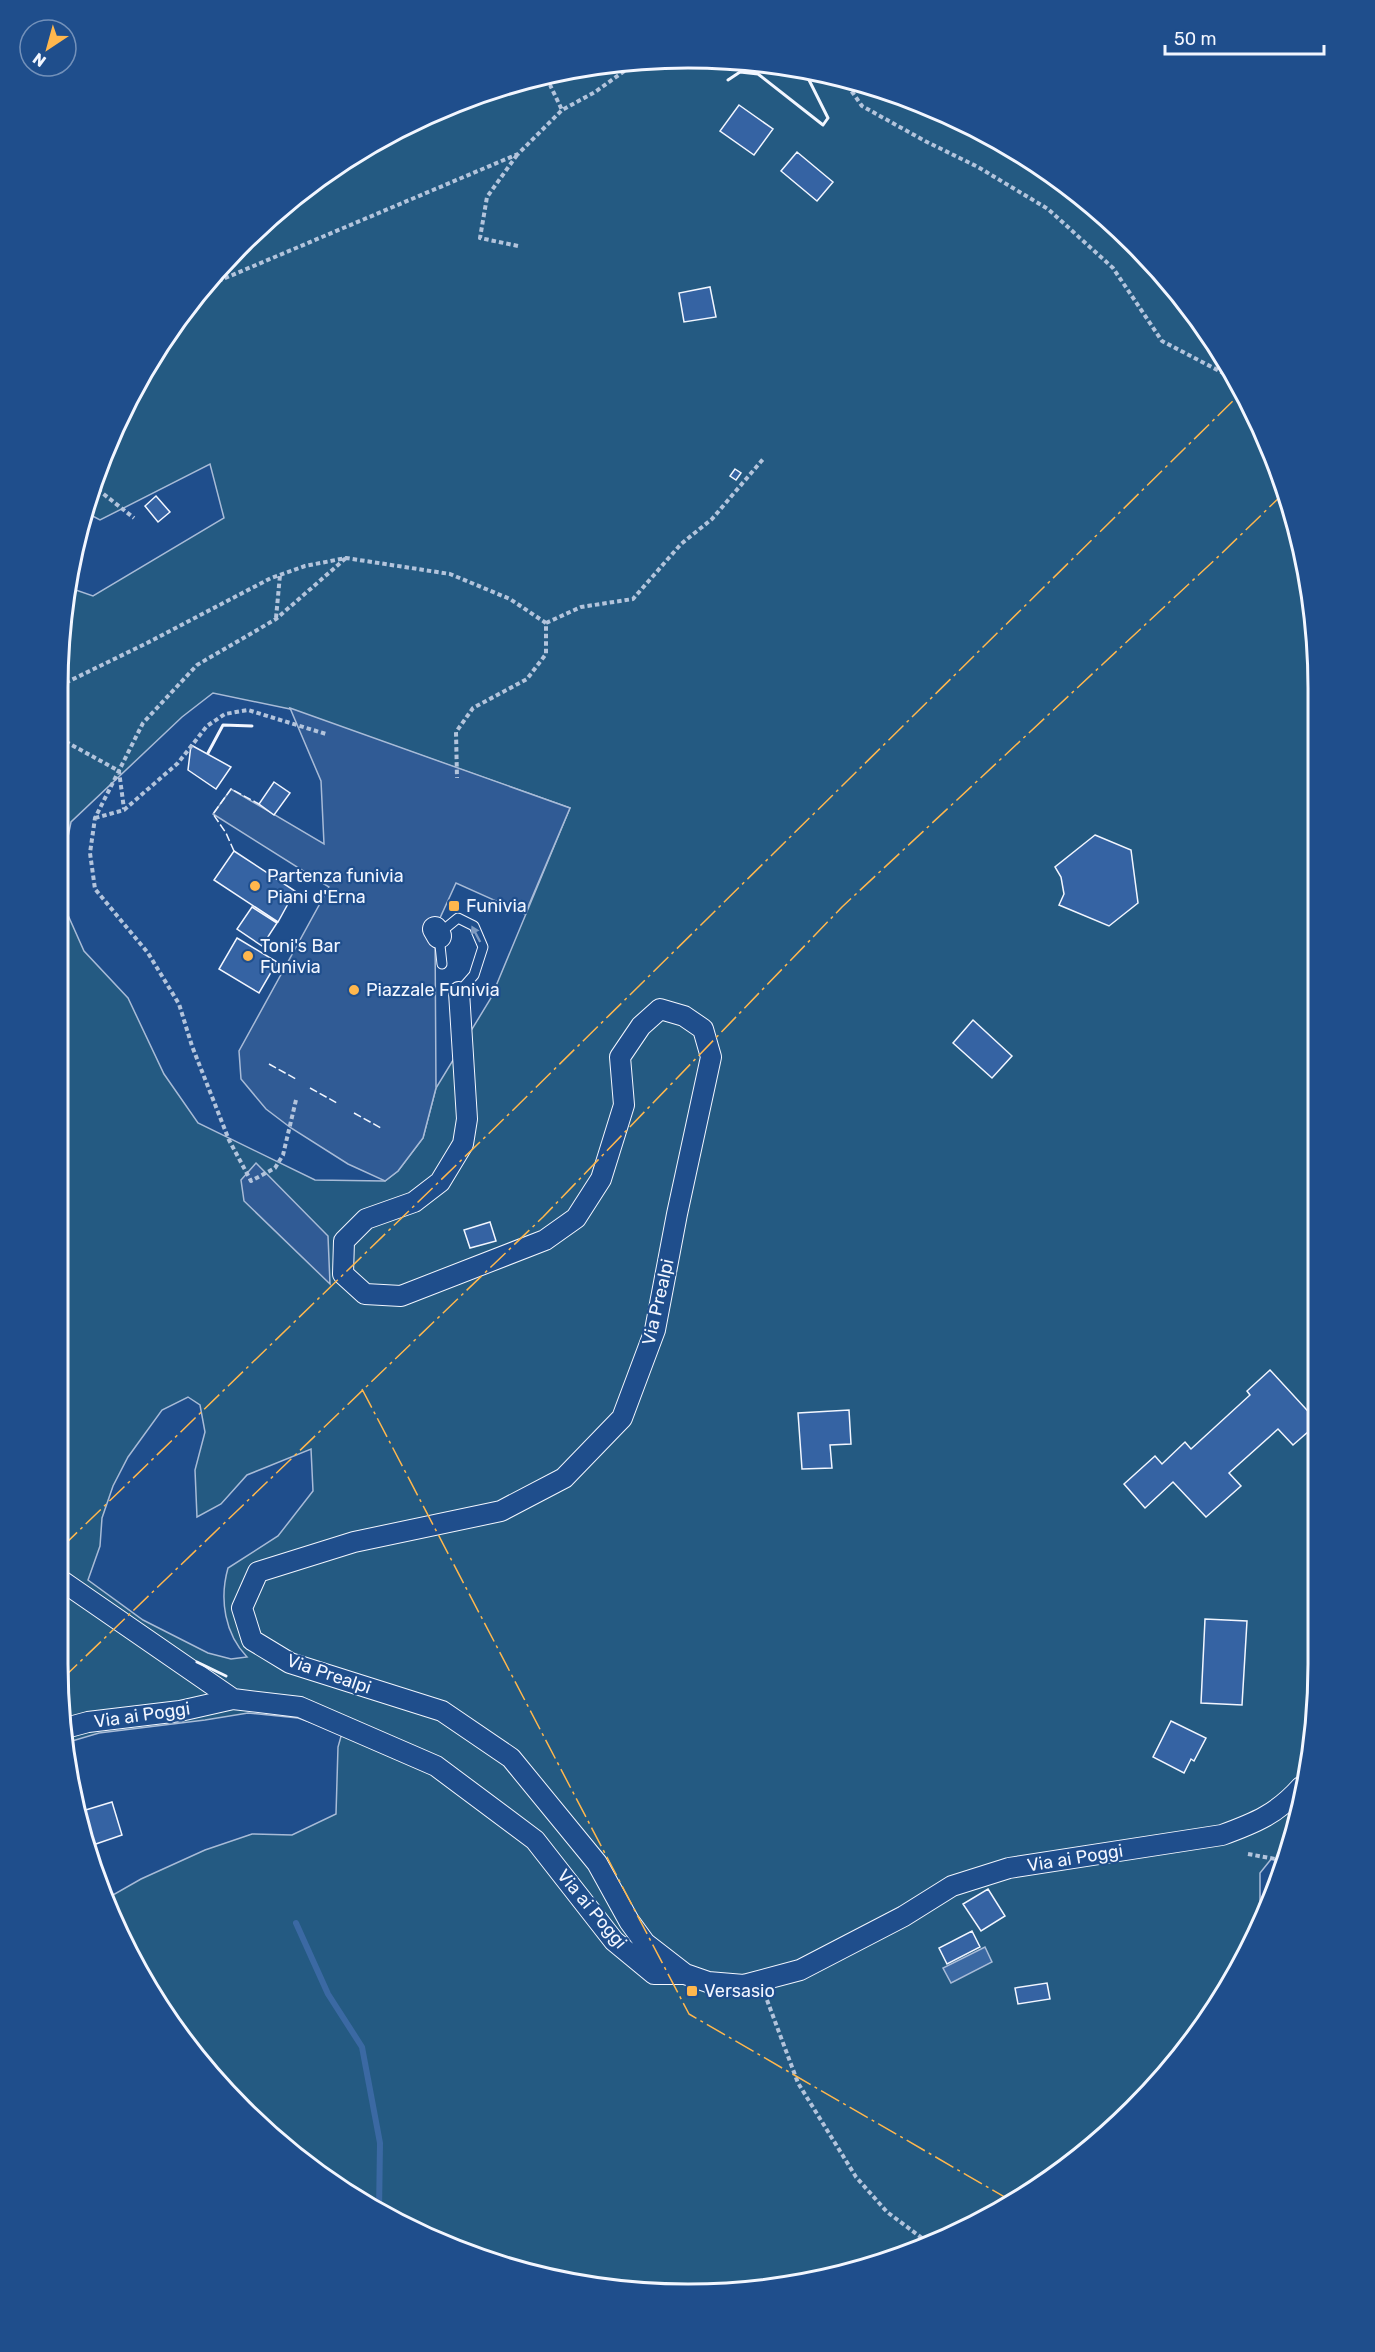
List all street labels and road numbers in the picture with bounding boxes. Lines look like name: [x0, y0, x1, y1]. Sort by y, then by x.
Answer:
street label: Via Prealpi: [637, 1257, 679, 1347]
street label: Via Prealpi: [284, 1649, 374, 1699]
street label: Via ai Poggi: [93, 1697, 191, 1733]
street label: Via ai Poggi: [1025, 1840, 1125, 1876]
street label: Via ai Poggi: [552, 1865, 632, 1953]

